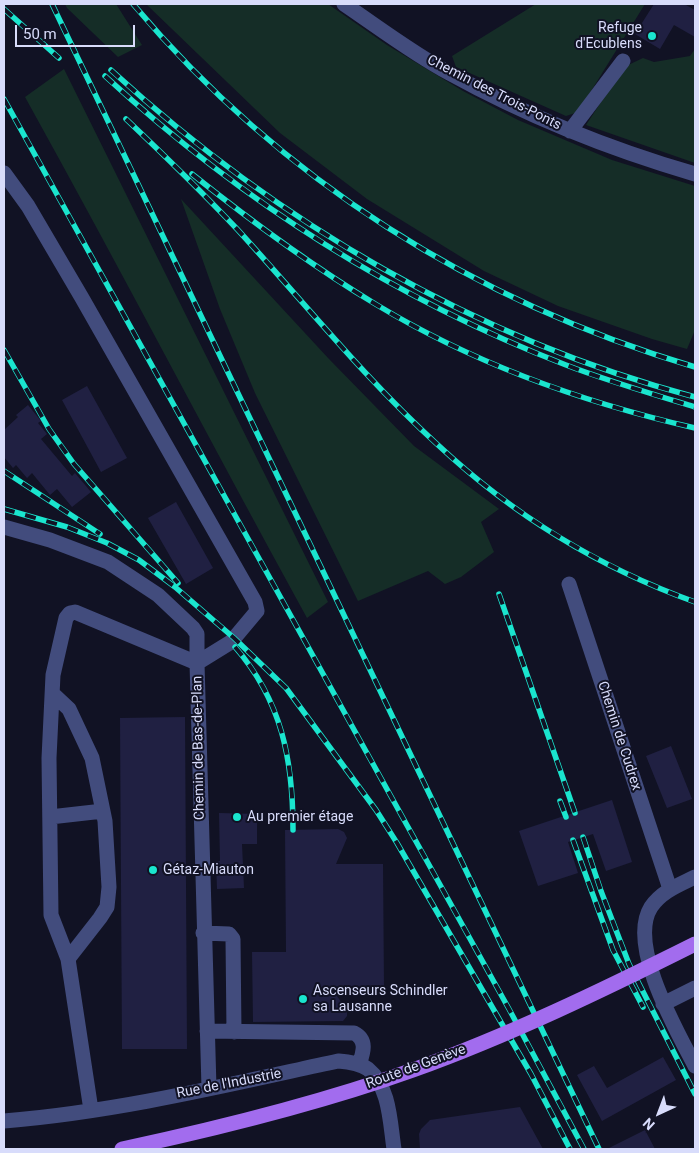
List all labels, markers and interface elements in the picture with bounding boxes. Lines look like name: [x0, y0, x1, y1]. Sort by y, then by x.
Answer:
scale bar: [18, 15, 138, 47]
place label: Refuge d'Ecublens: [575, 20, 642, 52]
text: 50 m: [23, 25, 57, 43]
marker: Refuge d'Ecublens: [646, 30, 658, 42]
street label: Chemin des Trois-Ponts: [424, 52, 564, 134]
street label: Chemin de Bas-de-Plan: [189, 676, 209, 820]
street label: Chemin de Cudrex: [593, 679, 645, 793]
place label: Au premier étage: [247, 809, 353, 825]
marker: Au premier étage: [231, 811, 243, 823]
place label: Gétaz-Miauton: [163, 862, 254, 878]
marker: Gétaz-Miauton: [147, 864, 159, 876]
place label: Ascenseurs Schindler sa Lausanne: [313, 983, 448, 1016]
marker: Ascenseurs Schindler sa Lausanne: [297, 993, 309, 1005]
street label: Route de Genève: [364, 1041, 468, 1093]
street label: Rue de l'Industrie: [175, 1066, 283, 1102]
north arrow: [634, 1088, 684, 1138]
text: N: [640, 1115, 658, 1133]

